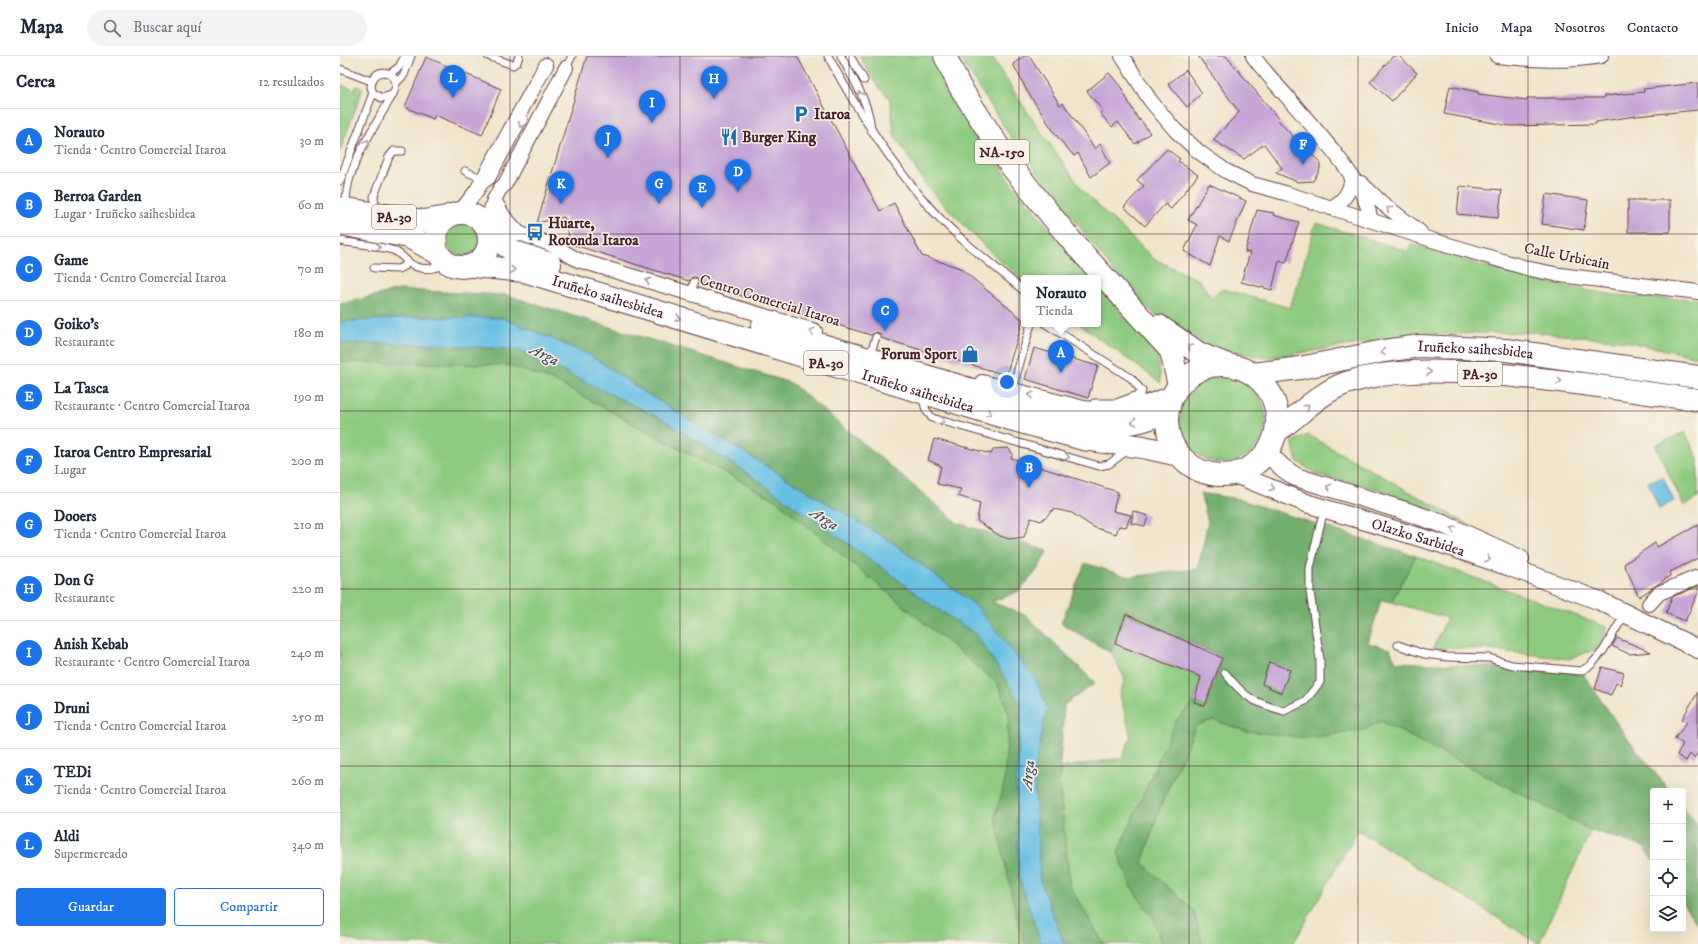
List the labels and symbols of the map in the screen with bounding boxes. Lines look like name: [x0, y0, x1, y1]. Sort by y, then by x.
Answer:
pin: L: [440, 65, 466, 98]
pin: H: [701, 66, 727, 99]
pin: I: [639, 90, 665, 123]
one-way arrow: [857, 90, 865, 97]
parking icon: Itaroa: [791, 104, 811, 124]
place label: Itaroa: [814, 105, 851, 124]
one-way arrow: [518, 121, 526, 128]
pin: J: [595, 125, 621, 158]
restaurant icon: Burger King: [719, 127, 739, 147]
place label: Burger King: [742, 128, 817, 147]
pin: F: [1290, 132, 1316, 165]
one-way arrow: [362, 138, 369, 146]
road number: NA-150: [975, 140, 1029, 164]
pin: D: [725, 159, 751, 192]
pin: K: [548, 171, 574, 204]
pin: G: [646, 171, 672, 204]
pin: E: [689, 175, 715, 208]
road number: PA-30: [372, 205, 416, 229]
one-way arrow: [1387, 206, 1394, 213]
place label: Huarte, Rotonda Itaroa: [548, 214, 639, 250]
bus stop icon: Huarte, Rotonda Itaroa: [525, 222, 545, 242]
street label: Calle Urbicain: [1522, 239, 1612, 274]
one-way arrow: [375, 243, 382, 251]
one-way arrow: [510, 265, 516, 274]
street label: Centro Comercial Itaroa: [697, 270, 843, 331]
street label: Iruñeko saihesbidea: [549, 271, 667, 323]
one-way arrow: [644, 277, 651, 286]
pin: C: [872, 298, 898, 331]
one-way arrow: [674, 313, 681, 322]
one-way arrow: [809, 327, 816, 336]
street label: Iruñeko saihesbidea: [1417, 337, 1535, 364]
water label: Arga: [525, 339, 562, 370]
pin: A: [1048, 340, 1074, 373]
shop icon: Forum Sport: [960, 344, 980, 364]
one-way arrow: [1187, 344, 1194, 352]
place label: Forum Sport: [881, 345, 957, 364]
one-way arrow: [1379, 347, 1386, 355]
road number: PA-30: [804, 351, 848, 375]
road number: PA-30: [1458, 362, 1502, 386]
street label: Iruñeko saihesbidea: [859, 365, 977, 418]
one-way arrow: [1426, 367, 1432, 376]
your location: [997, 372, 1017, 392]
one-way arrow: [1555, 376, 1562, 385]
one-way arrow: [1028, 391, 1034, 399]
one-way arrow: [1303, 405, 1310, 412]
one-way arrow: [986, 408, 993, 417]
one-way arrow: [938, 416, 945, 425]
one-way arrow: [1130, 418, 1137, 426]
one-way arrow: [1063, 452, 1070, 461]
pin: B: [1016, 455, 1042, 488]
one-way arrow: [1267, 483, 1275, 491]
one-way arrow: [1326, 483, 1333, 492]
water label: Arga: [805, 501, 842, 535]
street label: Olazko Sarbidea: [1369, 514, 1468, 561]
one-way arrow: [1449, 526, 1457, 534]
one-way arrow: [1484, 555, 1491, 563]
water label: Arga: [1017, 759, 1039, 793]

